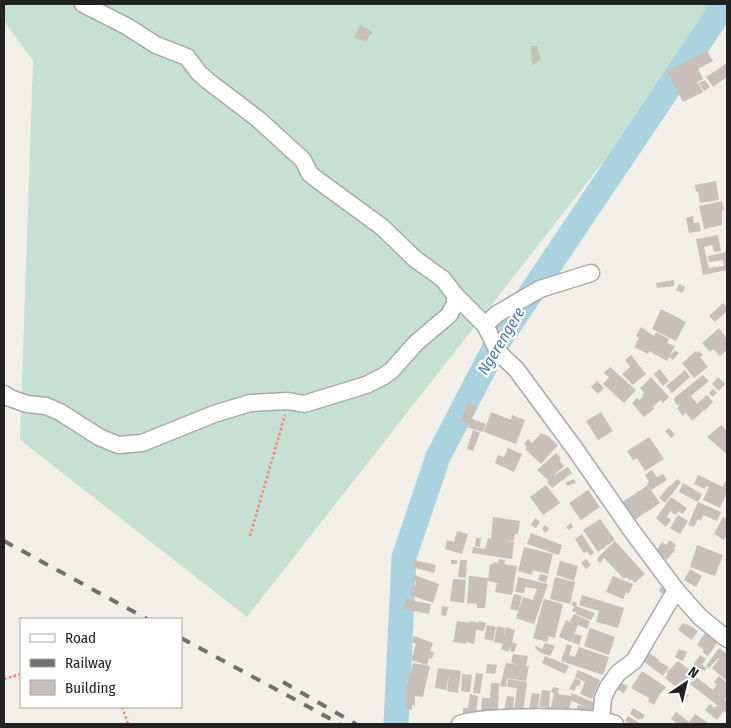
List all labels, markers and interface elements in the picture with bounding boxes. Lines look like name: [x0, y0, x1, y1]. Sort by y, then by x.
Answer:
water label: Ngerengere: [473, 303, 529, 378]
legend: [20, 618, 182, 708]
text: Road: [65, 629, 96, 647]
text: Railway: [65, 654, 112, 672]
north arrow: [661, 658, 711, 708]
text: N: [685, 663, 701, 682]
text: Building: [65, 679, 116, 697]

